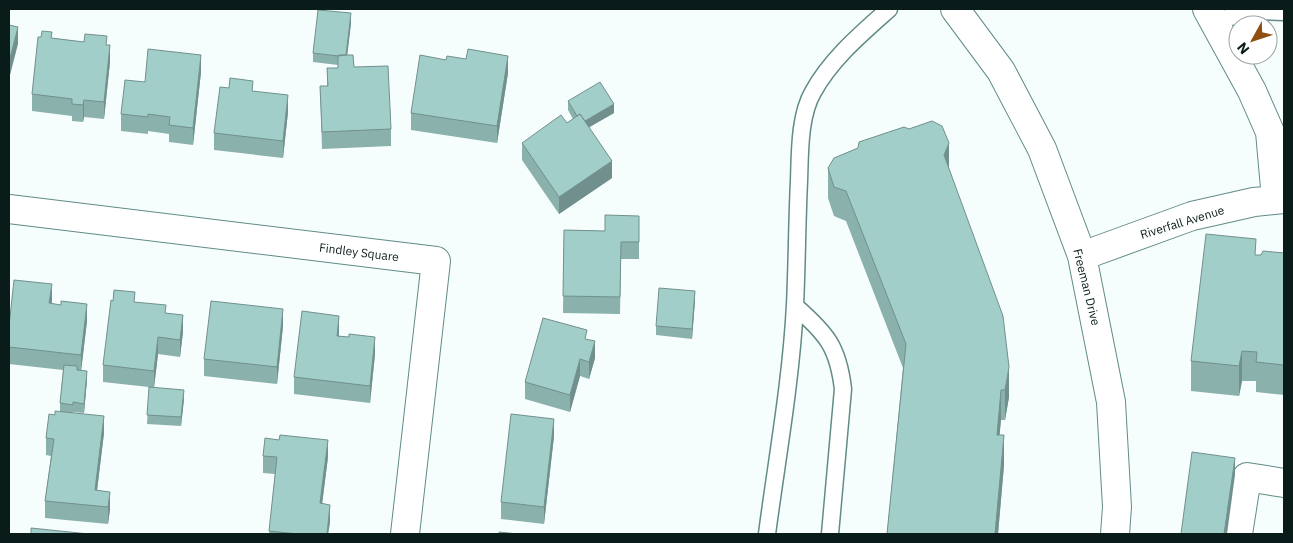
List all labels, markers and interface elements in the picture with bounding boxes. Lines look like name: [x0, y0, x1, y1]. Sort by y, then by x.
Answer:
north arrow: [1228, 15, 1278, 65]
text: N: [1233, 39, 1253, 58]
street label: Riverfall Avenue: [1138, 202, 1226, 242]
street label: Findley Square: [318, 240, 400, 264]
street label: Freeman Drive: [1070, 247, 1104, 327]

